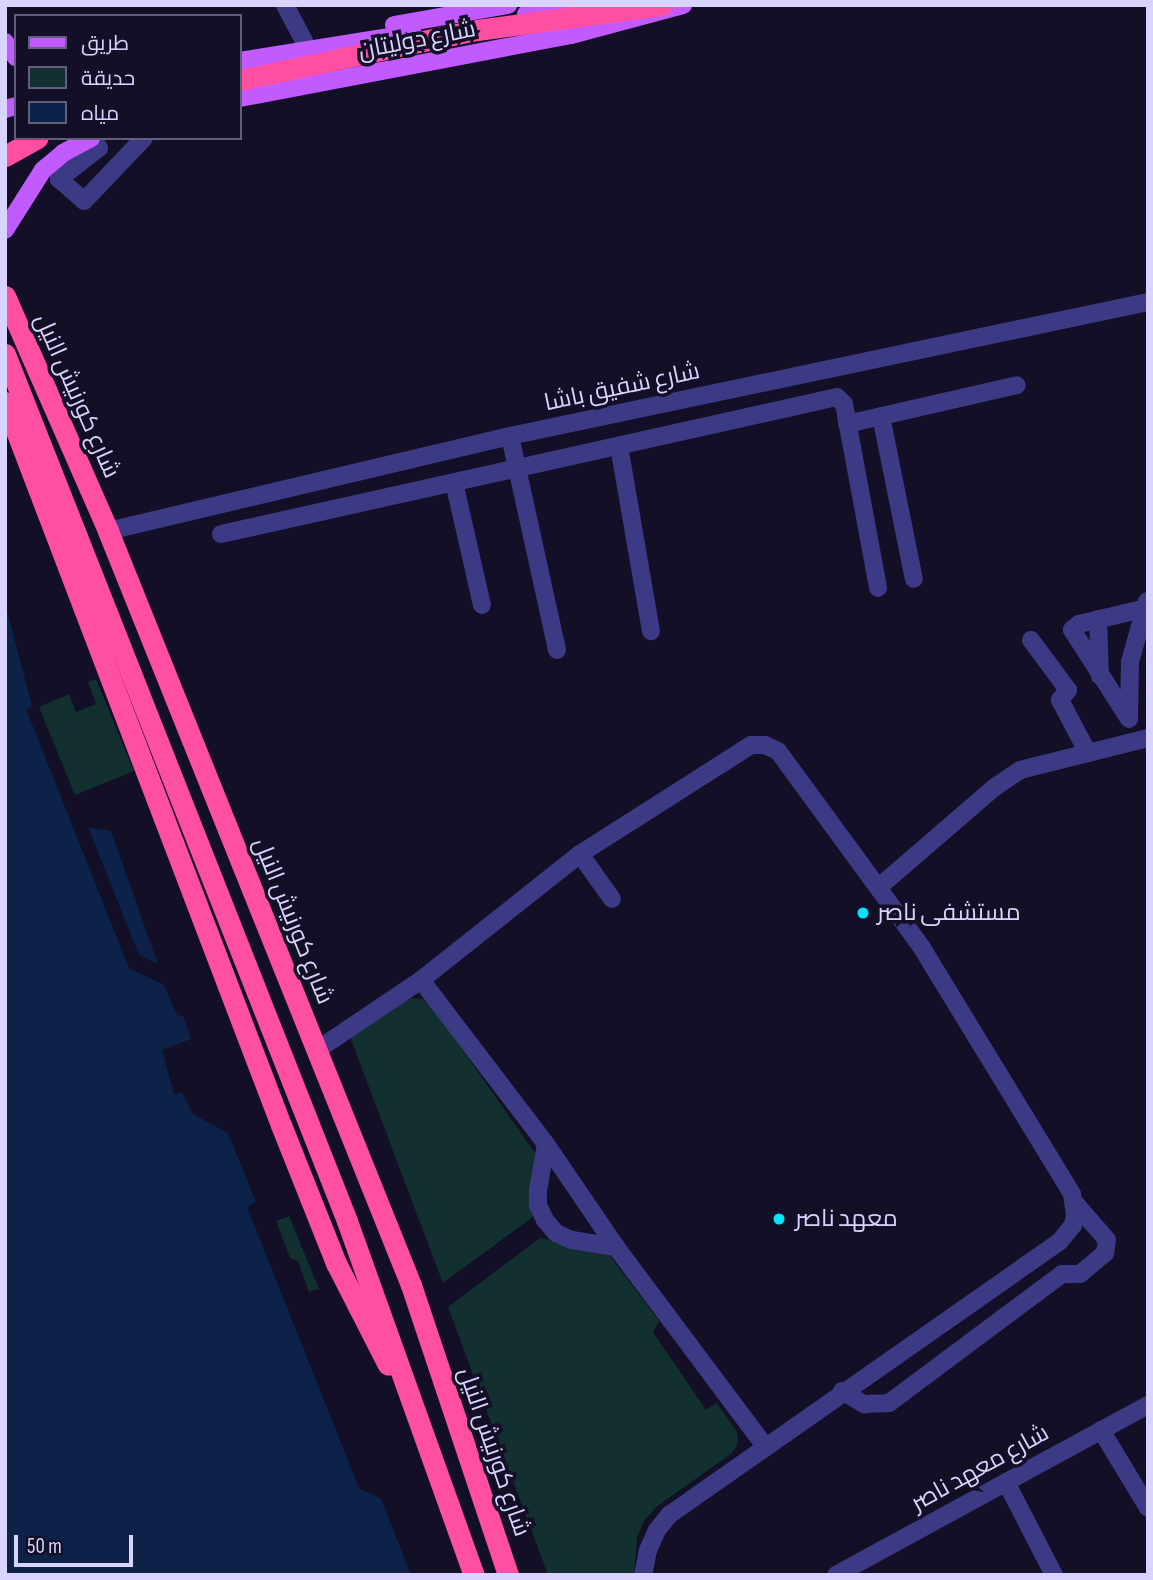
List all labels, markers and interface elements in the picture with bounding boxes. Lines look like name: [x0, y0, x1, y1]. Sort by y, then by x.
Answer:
legend: [14, 14, 242, 140]
street label: شارع دوليتان: [356, 15, 478, 65]
text: طريق: [81, 31, 129, 56]
text: حديقة: [81, 66, 135, 91]
text: مياه: [81, 101, 119, 126]
street label: شارع كورنيش النيل: [28, 309, 126, 483]
street label: شارع شفيق باشا: [542, 356, 702, 418]
street label: شارع كورنيش النيل: [247, 834, 339, 1008]
place label: مستشفى ناصر: [877, 899, 1021, 927]
marker: مستشفى ناصر: [855, 905, 871, 921]
place label: معهد ناصر: [795, 1205, 898, 1233]
marker: معهد ناصر: [769, 1209, 789, 1229]
street label: شارع كورنيش النيل: [452, 1364, 536, 1540]
street label: شارع معهد ناصر: [906, 1418, 1054, 1518]
scale bar: [18, 1520, 136, 1564]
text: 50 m: [27, 1534, 62, 1559]

